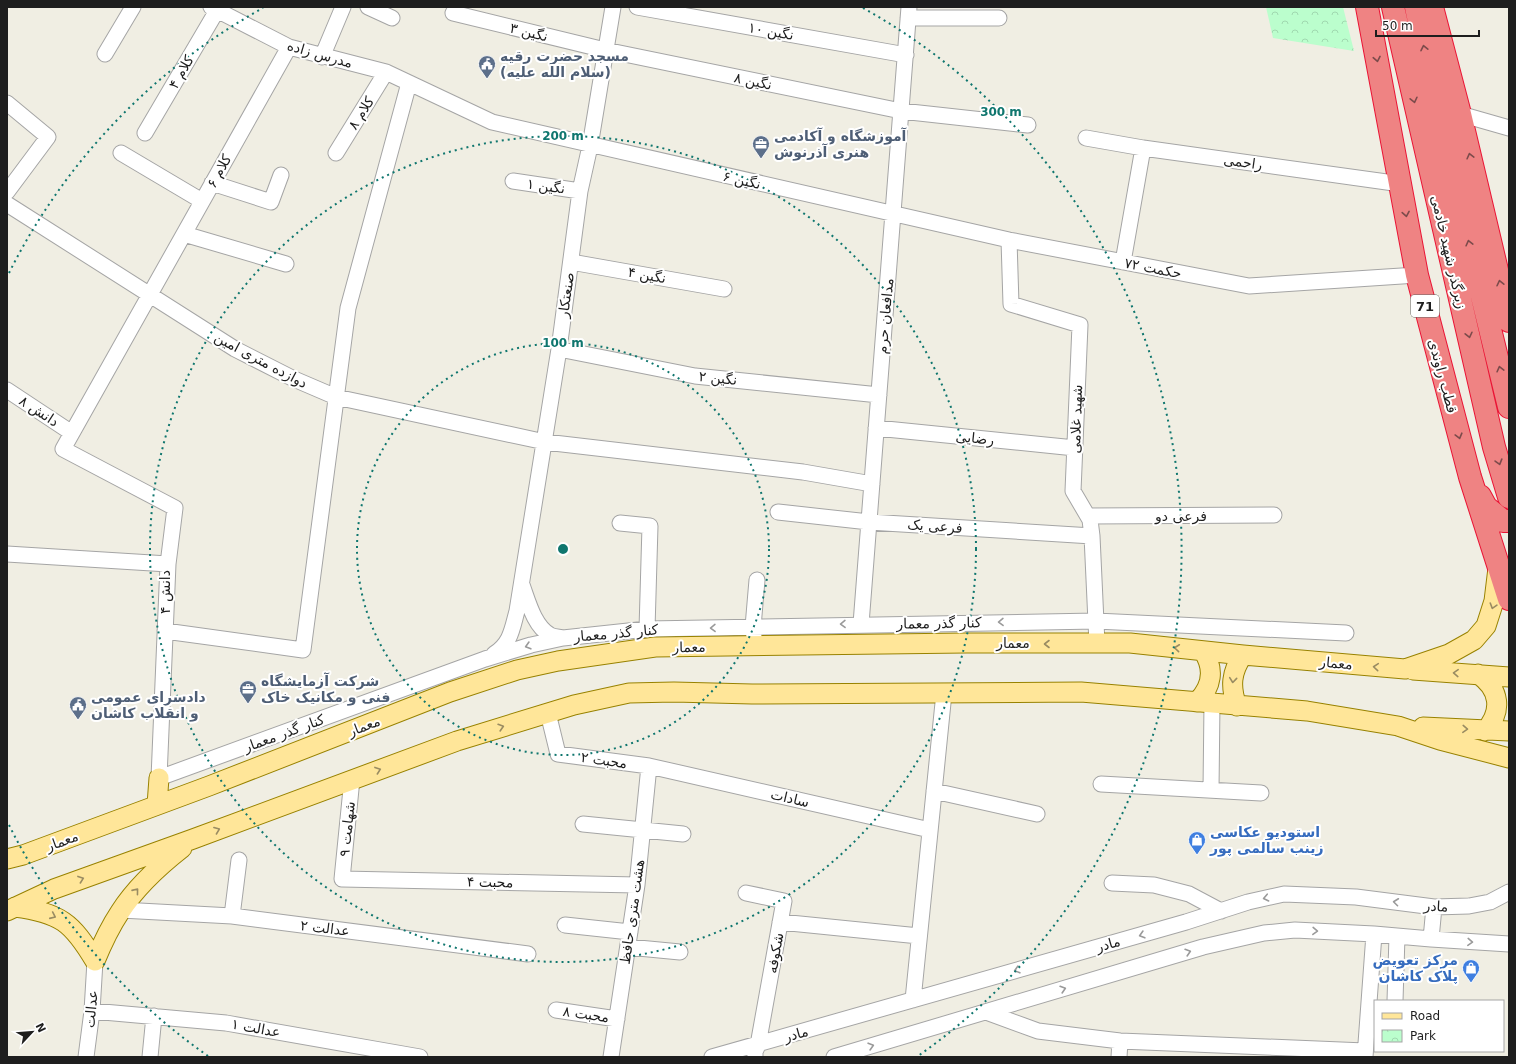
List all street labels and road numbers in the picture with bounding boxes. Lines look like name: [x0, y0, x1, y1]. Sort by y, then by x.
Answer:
street label: نگین ۱۰: [747, 19, 795, 44]
street label: نگین ۳: [508, 20, 550, 45]
street label: مدرس زاده: [285, 37, 355, 72]
street label: کلام ۴: [165, 52, 197, 91]
street label: نگین ۸: [732, 69, 773, 94]
street label: کلام ۸: [345, 93, 377, 132]
street label: کلام ۶: [203, 151, 235, 190]
street label: راحمی: [1222, 151, 1263, 174]
street label: نگین ۶: [721, 168, 763, 193]
street label: نگین ۱: [526, 175, 566, 198]
street label: زیرگذر شهید خادمی: [1427, 194, 1470, 311]
street label: حکمت ۷۲: [1123, 255, 1183, 281]
street label: نگین ۴: [626, 264, 667, 287]
street label: صنعتکار: [555, 271, 578, 320]
street label: مدافعان حرم: [874, 277, 897, 355]
road number: 71: [1411, 295, 1439, 317]
street label: دوازده متری امین: [211, 329, 310, 392]
street label: قطب راوندی: [1424, 337, 1461, 415]
street label: نگین ۲: [698, 368, 738, 389]
street label: شهید غلامی: [1067, 384, 1086, 454]
street label: دانش ۸: [16, 392, 62, 430]
street label: رضایی: [955, 428, 995, 449]
street label: فرعی دو: [1154, 508, 1207, 525]
street label: فرعی یک: [907, 516, 963, 537]
street label: دانش ۴: [157, 570, 174, 614]
street label: کنار گذر معمار: [895, 614, 982, 633]
street label: کنار گذر معمار: [572, 621, 659, 646]
street label: معمار: [995, 635, 1030, 652]
street label: معمار: [671, 639, 706, 656]
street label: معمار: [1318, 653, 1353, 673]
street label: کنار گذر معمار: [240, 711, 327, 756]
street label: معمار: [345, 713, 383, 741]
street label: محبت ۲: [580, 749, 628, 771]
street label: سادات: [769, 786, 811, 810]
street label: شهامت ۹: [336, 800, 359, 858]
street label: معمار: [43, 828, 81, 856]
street label: هشت متری حافظ: [617, 858, 648, 966]
street label: محبت ۴: [467, 874, 513, 890]
street label: مادر: [1422, 897, 1449, 916]
street label: عدالت ۲: [299, 917, 351, 939]
street label: شکوفه: [764, 931, 787, 975]
street label: مادر: [1093, 933, 1122, 956]
street label: عدالت: [81, 990, 101, 1028]
street label: محبت ۸: [562, 1003, 610, 1025]
street label: عدالت ۱: [230, 1016, 282, 1040]
street label: مادر: [781, 1023, 810, 1046]

